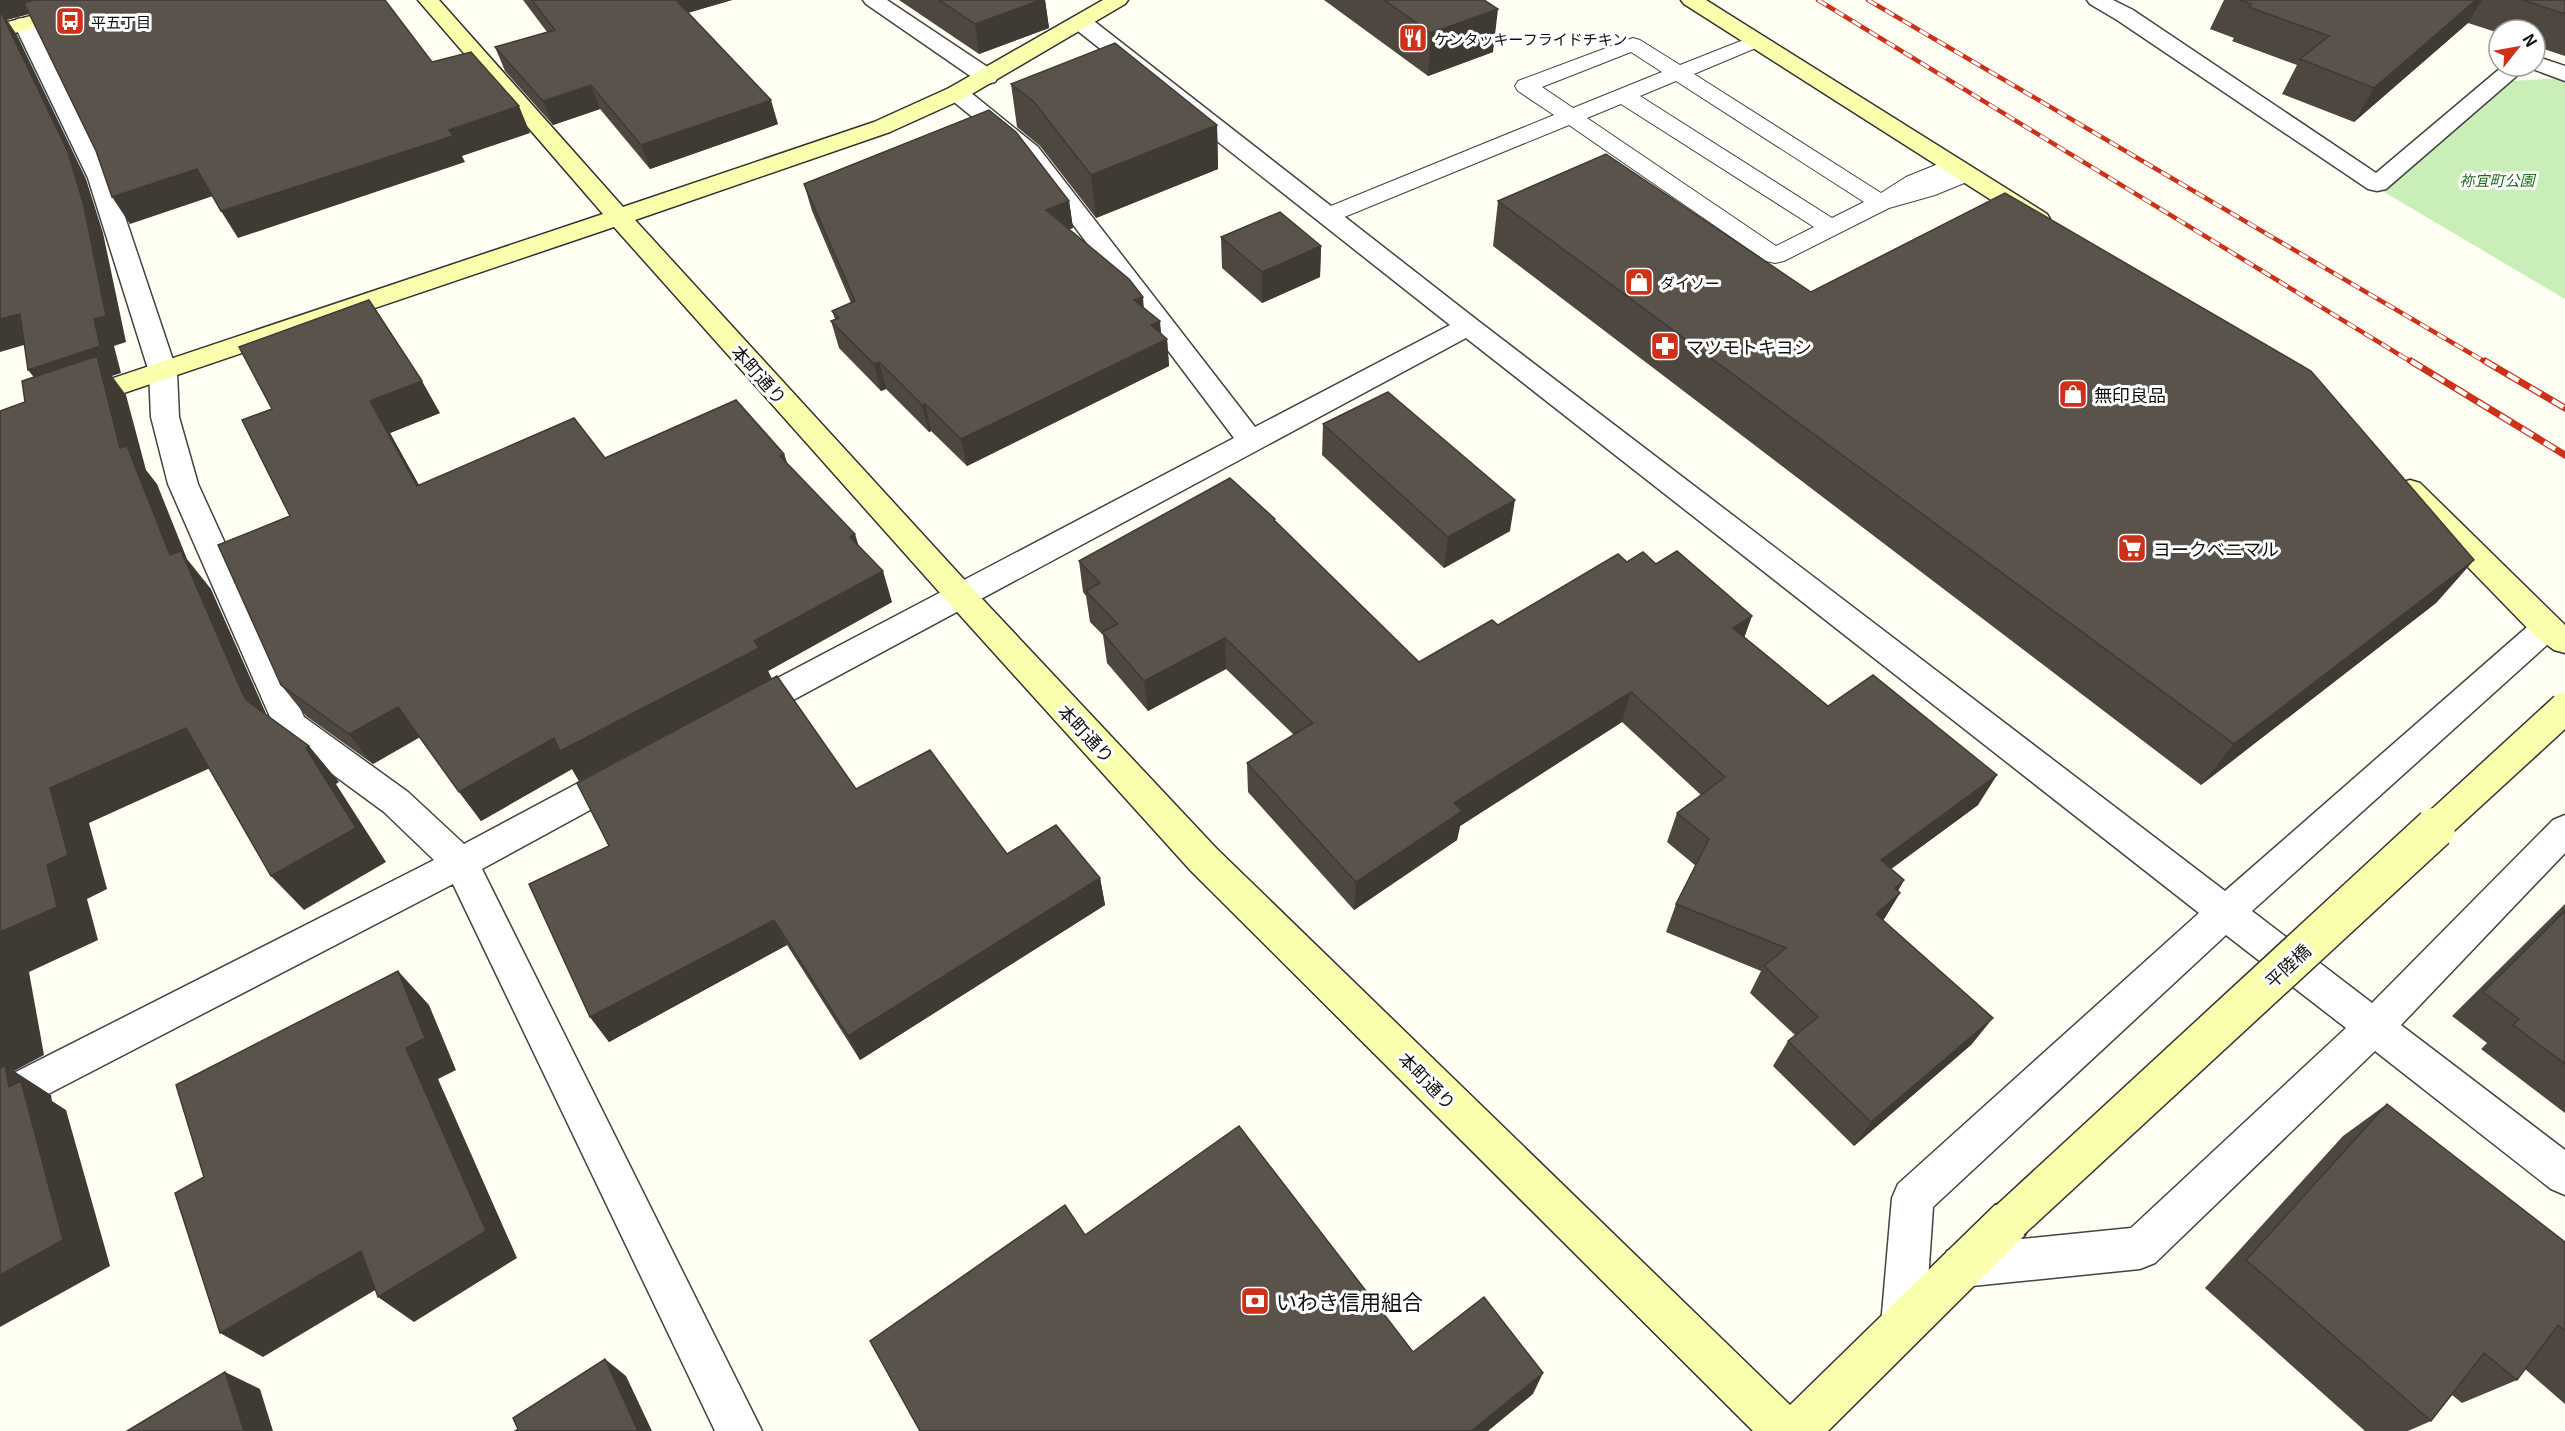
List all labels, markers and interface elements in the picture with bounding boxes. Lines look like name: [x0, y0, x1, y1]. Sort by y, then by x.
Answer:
bus stop icon: 平五丁目: [54, 5, 86, 37]
place label: 平五丁目: [91, 11, 151, 32]
north arrow: [2487, 18, 2547, 78]
restaurant icon: ケンタッキーフライドチキン: [1397, 22, 1429, 54]
place label: ケンタッキーフライドチキン: [1434, 28, 1627, 49]
text: N: [2517, 28, 2544, 51]
park label: 祢宜町公園: [2459, 169, 2536, 190]
shop icon: ダイソー: [1623, 266, 1655, 298]
place label: ダイソー: [1660, 272, 1720, 293]
pharmacy icon: マツモトキヨシ: [1649, 330, 1681, 362]
place label: マツモトキヨシ: [1686, 333, 1812, 359]
street label: 本町通り: [726, 339, 794, 409]
shop icon: 無印良品: [2057, 378, 2089, 410]
place label: 無印良品: [2094, 381, 2166, 407]
supermarket icon: ヨークベニマル: [2116, 532, 2148, 564]
place label: ヨークベニマル: [2153, 535, 2279, 561]
street label: 本町通り: [1053, 698, 1121, 768]
street label: 平陸橋: [2258, 937, 2316, 993]
street label: 本町通り: [1393, 1045, 1463, 1115]
bank icon: いわき信用組合: [1239, 1285, 1271, 1317]
place label: いわき信用組合: [1276, 1286, 1423, 1316]

